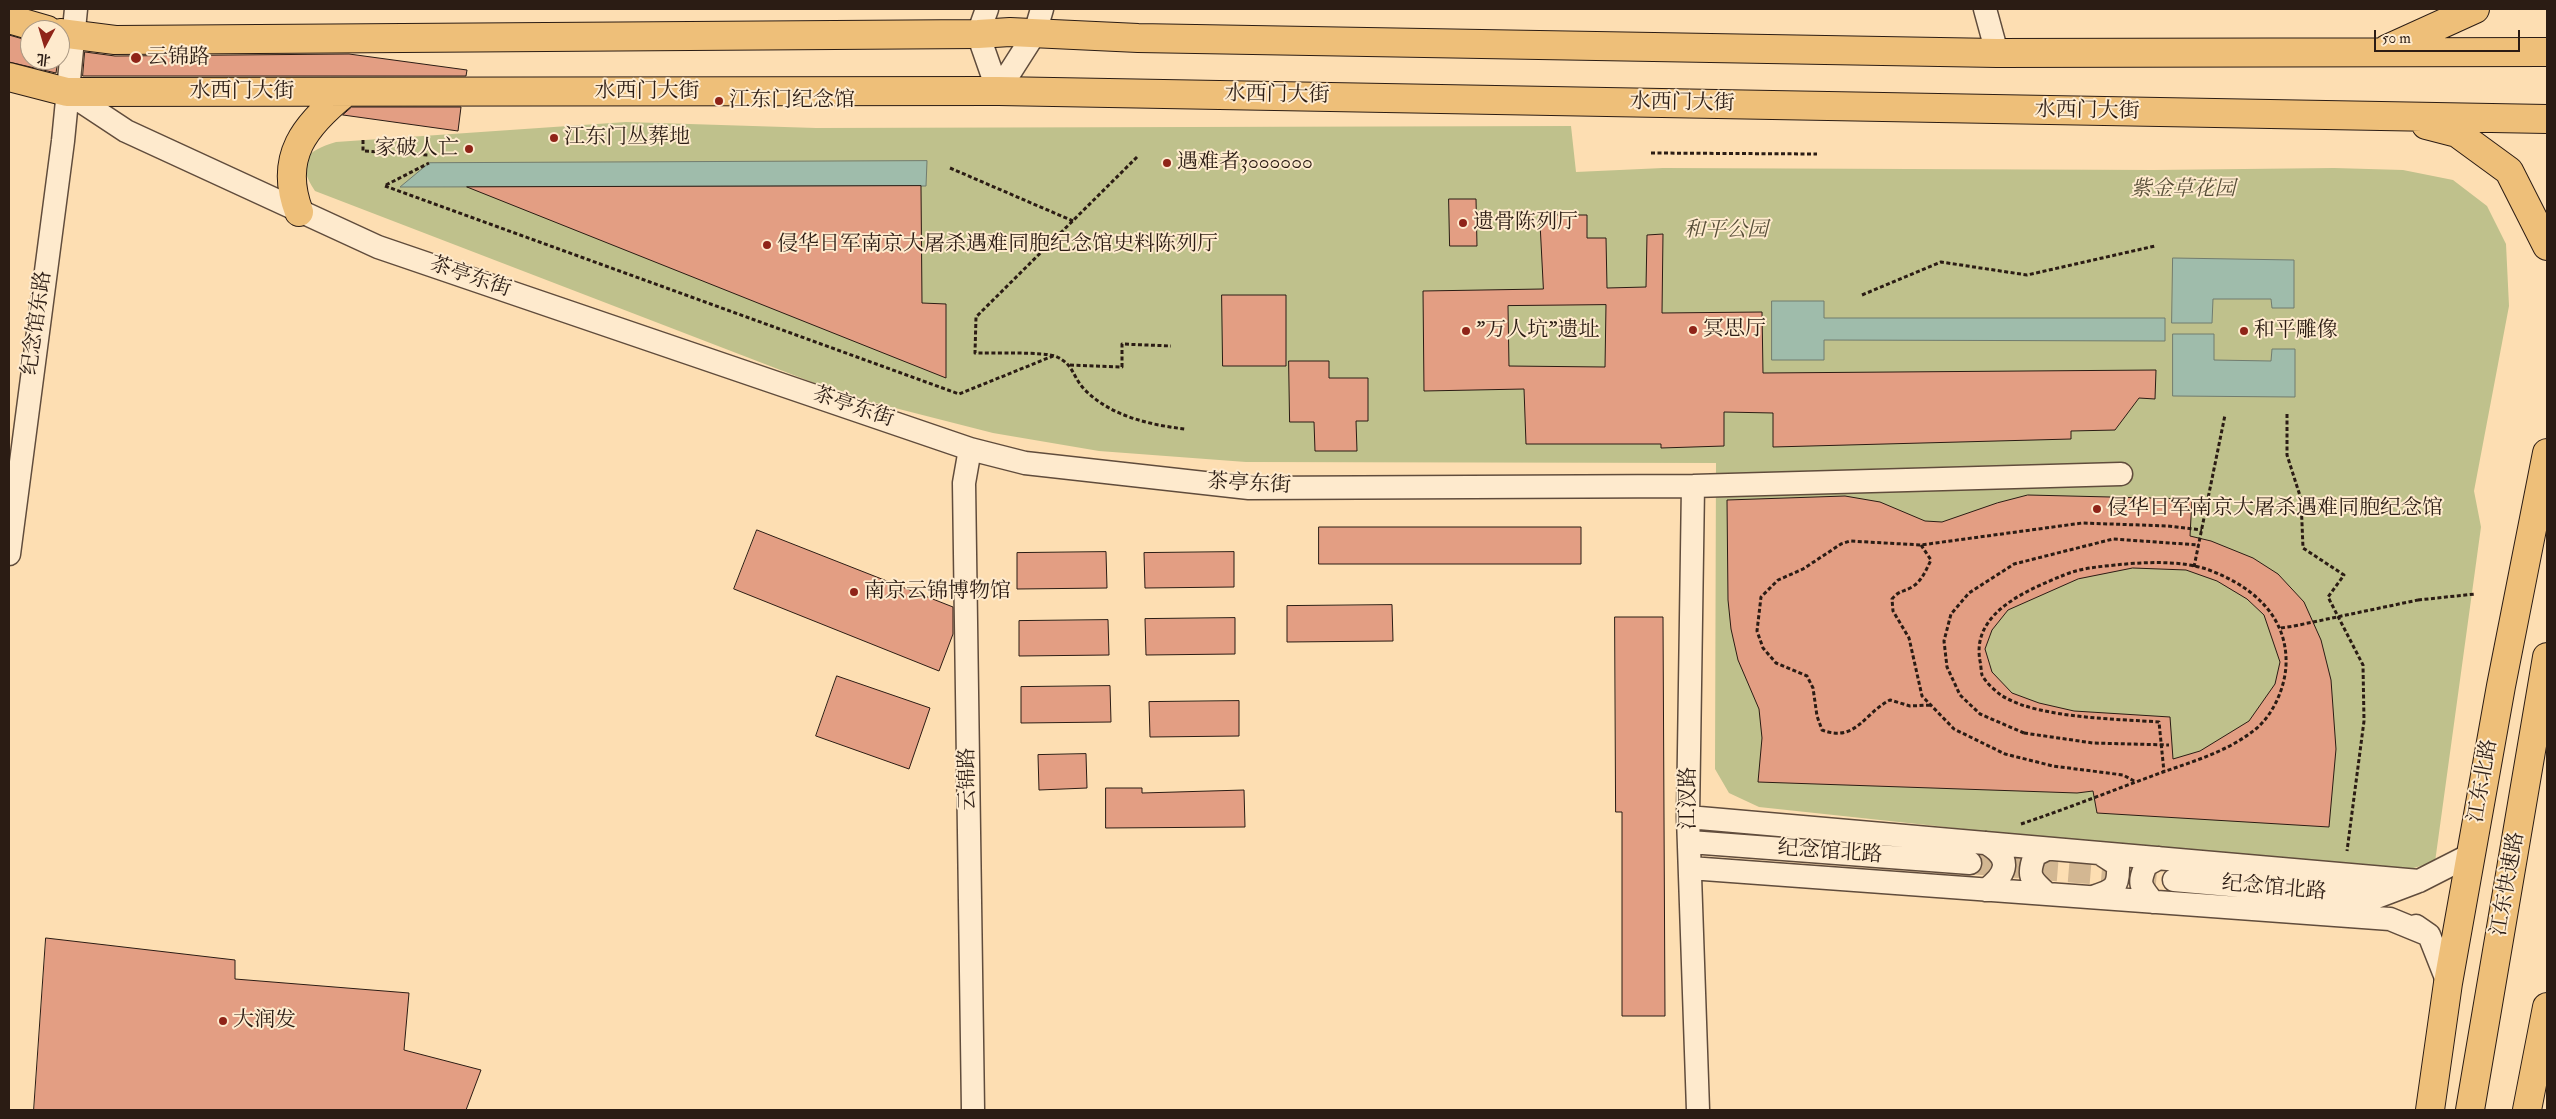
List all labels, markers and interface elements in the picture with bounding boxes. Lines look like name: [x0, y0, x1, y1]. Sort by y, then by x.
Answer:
north arrow: [20, 20, 70, 70]
scale bar: [2376, 20, 2522, 52]
text: 50 m: [2382, 29, 2411, 48]
place label: 云锦路: [147, 45, 210, 71]
text: 北: [36, 50, 51, 69]
marker: 云锦路: [129, 51, 143, 65]
street label: 水西门大街: [190, 79, 294, 105]
street label: 水西门大街: [595, 79, 699, 105]
street label: 水西门大街: [1224, 82, 1330, 110]
place label: 江东门纪念馆: [729, 88, 855, 114]
street label: 水西门大街: [1629, 90, 1735, 118]
marker: 江东门纪念馆: [713, 95, 725, 107]
street label: 水西门大街: [2034, 98, 2140, 126]
place label: 江东门丛葬地: [564, 125, 690, 151]
marker: 江东门丛葬地: [548, 132, 560, 144]
place label: 家破人亡: [375, 136, 459, 162]
marker: 家破人亡: [463, 143, 475, 155]
place label: 遇难者3000000: [1177, 150, 1313, 176]
marker: 遇难者3000000: [1161, 157, 1173, 169]
park label: 紫金草花园: [2131, 177, 2235, 203]
place label: 遗骨陈列厅: [1473, 210, 1578, 236]
marker: 遗骨陈列厅: [1457, 217, 1469, 229]
park label: 和平公园: [1684, 218, 1768, 244]
place label: 侵华日军南京大屠杀遇难同胞纪念馆史料陈列厅: [777, 232, 1218, 258]
marker: 侵华日军南京大屠杀遇难同胞纪念馆史料陈列厅: [761, 239, 773, 251]
street label: 茶亭东街: [426, 252, 514, 304]
street label: 纪念馆东路: [18, 269, 58, 377]
place label: 冥思厅: [1703, 317, 1766, 343]
place label: "万人坑"遗址: [1476, 318, 1599, 344]
place label: 和平雕像: [2254, 318, 2338, 344]
marker: 冥思厅: [1687, 324, 1699, 336]
marker: "万人坑"遗址: [1460, 325, 1472, 337]
marker: 和平雕像: [2238, 325, 2250, 337]
street label: 茶亭东街: [809, 382, 897, 434]
street label: 茶亭东街: [1206, 470, 1292, 500]
place label: 侵华日军南京大屠杀遇难同胞纪念馆: [2107, 496, 2443, 522]
marker: 侵华日军南京大屠杀遇难同胞纪念馆: [2091, 503, 2103, 515]
place label: 南京云锦博物馆: [864, 579, 1011, 605]
marker: 南京云锦博物馆: [848, 586, 860, 598]
street label: 江东北路: [2464, 737, 2504, 825]
street label: 云锦路: [956, 747, 982, 811]
street label: 江汊路: [1676, 767, 1702, 829]
street label: 江东快速路: [2487, 830, 2531, 938]
street label: 纪念馆北路: [1777, 837, 1883, 869]
street label: 纪念馆北路: [2221, 872, 2327, 906]
place label: 大润发: [233, 1008, 296, 1034]
marker: 大润发: [217, 1015, 229, 1027]

